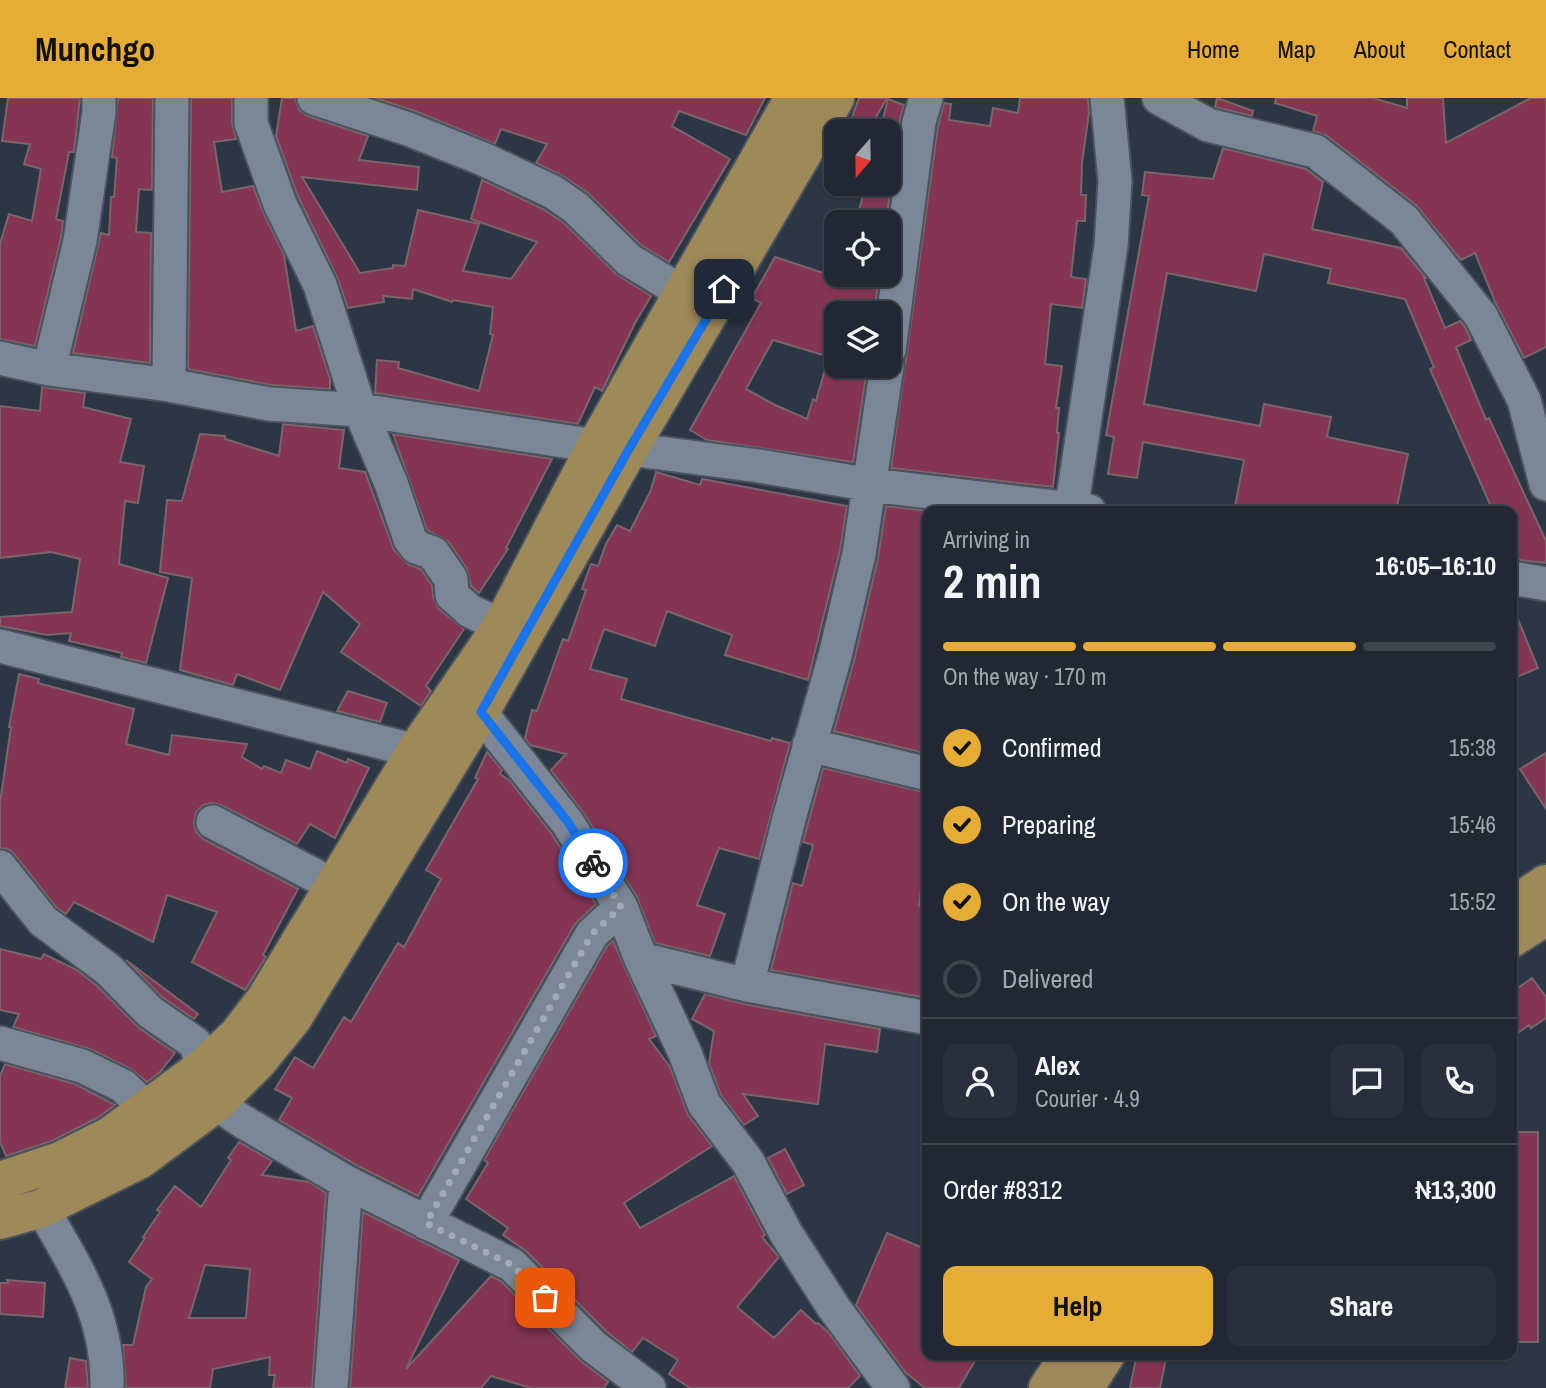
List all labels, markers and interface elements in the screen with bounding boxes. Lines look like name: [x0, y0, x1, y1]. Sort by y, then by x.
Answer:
text: Munchgo: [35, 27, 155, 71]
text: Home: [1187, 33, 1239, 65]
text: Map: [1277, 33, 1316, 65]
text: About: [1354, 33, 1405, 65]
text: Contact: [1443, 33, 1511, 65]
north arrow: [824, 119, 901, 196]
map controls: [824, 119, 901, 378]
button: locate: [824, 210, 901, 287]
pin: [694, 259, 754, 319]
icon: home: [705, 270, 743, 308]
button: layers: [824, 301, 901, 378]
text: Arriving in: [943, 524, 1030, 555]
text: 16:05–16:10: [1375, 548, 1496, 583]
text: 2 min: [943, 550, 1042, 612]
text: On the way · 170 m: [943, 661, 1107, 692]
icon: check: [943, 729, 981, 767]
text: Confirmed: [1002, 730, 1102, 765]
text: 15:38: [1449, 732, 1496, 763]
icon: check: [943, 806, 981, 844]
text: Preparing: [1002, 807, 1096, 842]
text: 15:46: [1449, 809, 1496, 840]
courier: [558, 828, 628, 898]
icon: bike: [574, 844, 612, 882]
icon: check: [943, 883, 981, 921]
text: On the way: [1002, 884, 1110, 919]
text: 15:52: [1449, 886, 1496, 917]
text: Delivered: [1002, 961, 1093, 996]
button: person: [943, 1044, 1017, 1118]
button: chat: [1330, 1044, 1404, 1118]
button: phone: [1422, 1044, 1496, 1118]
text: Alex: [1035, 1048, 1080, 1083]
text: Courier · 4.9: [1035, 1083, 1140, 1114]
text: Order #8312: [943, 1172, 1063, 1207]
text: ₦13,300: [1415, 1172, 1496, 1207]
button: Help: [943, 1266, 1213, 1346]
button: Share: [1227, 1266, 1496, 1346]
pin: [515, 1268, 575, 1328]
icon: bag: [526, 1279, 564, 1317]

